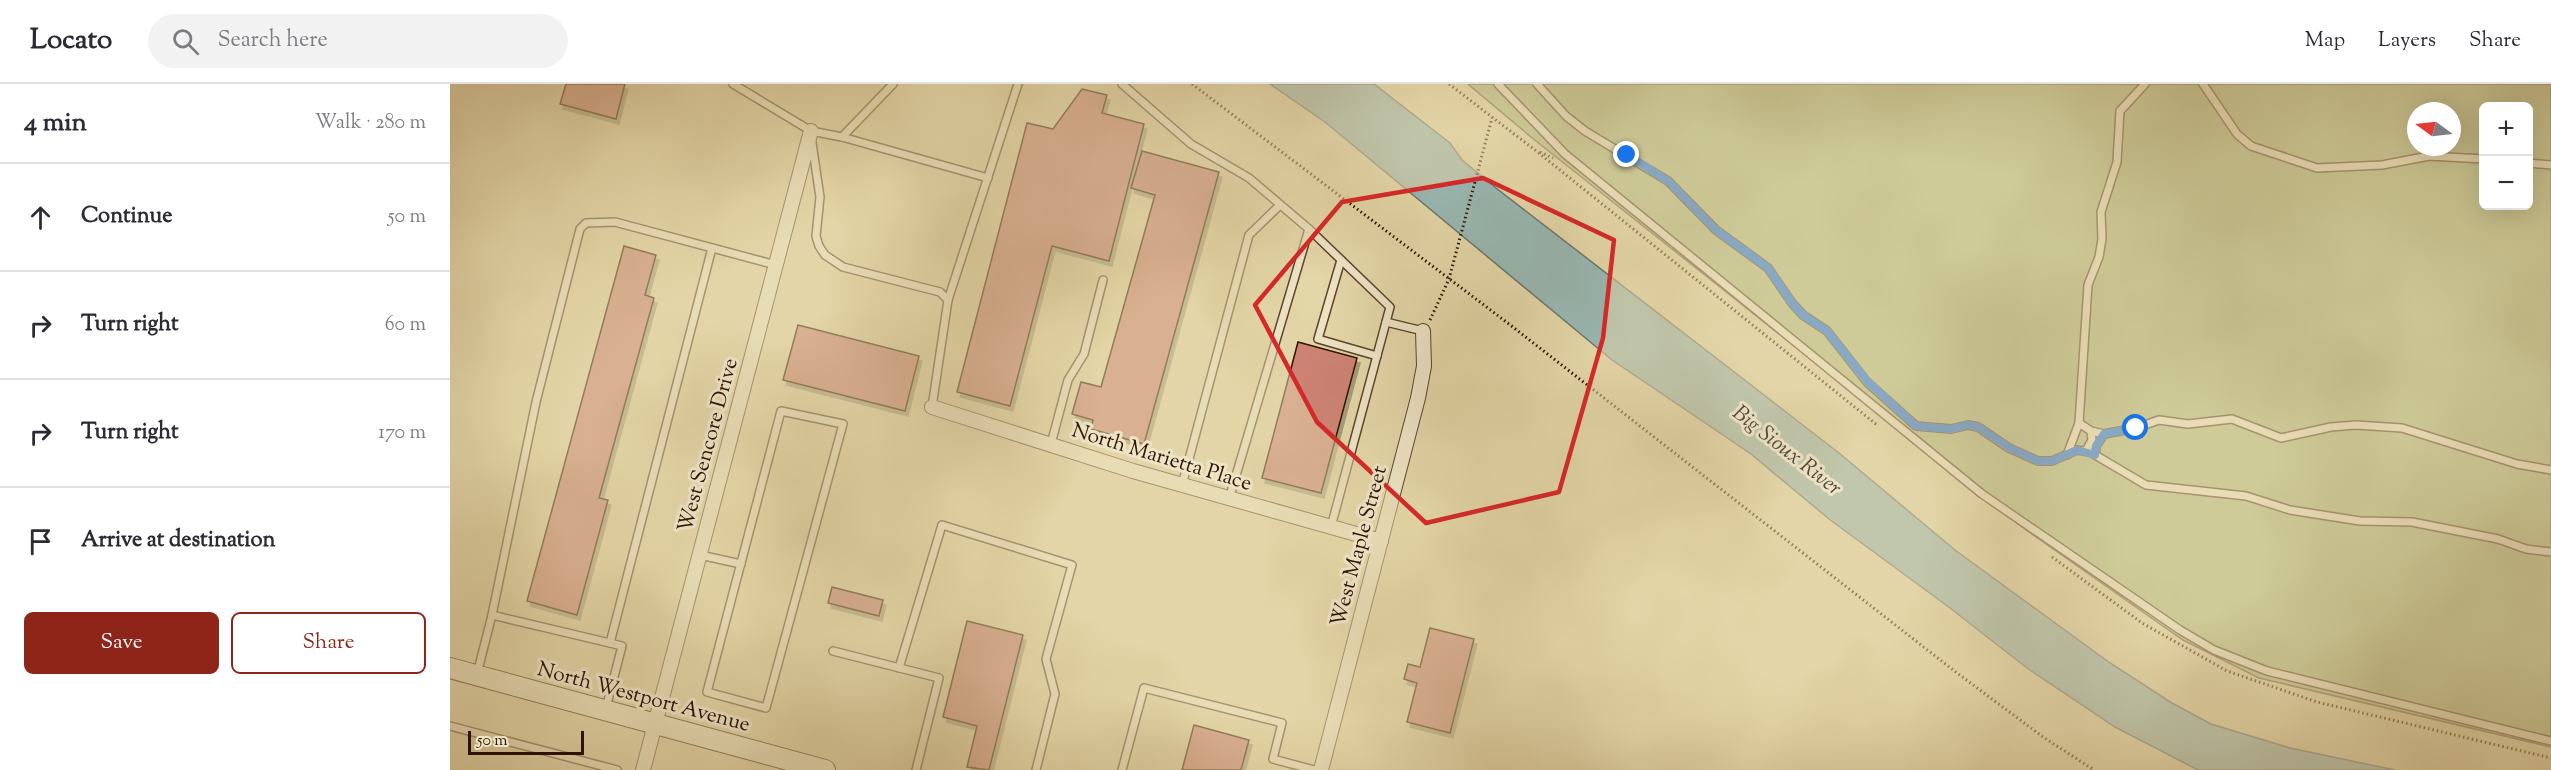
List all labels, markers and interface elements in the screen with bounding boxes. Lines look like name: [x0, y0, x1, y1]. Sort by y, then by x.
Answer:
search box: [148, 14, 568, 68]
text: Locato: [30, 21, 112, 61]
icon: search: [169, 25, 202, 58]
text: Search here: [217, 25, 328, 57]
text: Map: [2305, 26, 2345, 56]
text: Layers: [2378, 26, 2436, 56]
text: Share: [2469, 26, 2521, 56]
north arrow: [2407, 102, 2461, 156]
map controls: [2479, 102, 2533, 210]
button: +: [2479, 102, 2533, 156]
text: 4 min: [24, 105, 87, 142]
text: Walk · 280 m: [315, 109, 426, 138]
route end: [1613, 141, 1639, 167]
button: −: [2479, 156, 2533, 210]
icon: ahead: [24, 201, 57, 234]
text: Continue: [81, 201, 172, 233]
text: 50 m: [388, 203, 426, 232]
icon: right: [24, 309, 57, 342]
text: Turn right: [81, 309, 178, 341]
text: 60 m: [385, 311, 426, 340]
street label: West Sencore Drive: [671, 355, 747, 536]
water label: Big Sioux River: [1725, 398, 1848, 505]
route start: [2122, 414, 2148, 440]
street label: North Marietta Place: [1068, 416, 1255, 500]
icon: right: [24, 417, 57, 450]
text: Turn right: [81, 417, 178, 449]
text: 170 m: [378, 419, 426, 448]
street label: West Maple Street: [1324, 463, 1396, 630]
icon: arrive: [24, 525, 57, 558]
text: Arrive at destination: [81, 525, 276, 557]
button: Save: [24, 612, 219, 674]
button: Share: [231, 612, 426, 674]
street label: North Westport Avenue: [534, 655, 753, 741]
scale bar: [468, 728, 584, 756]
text: 50 m: [477, 730, 508, 753]

